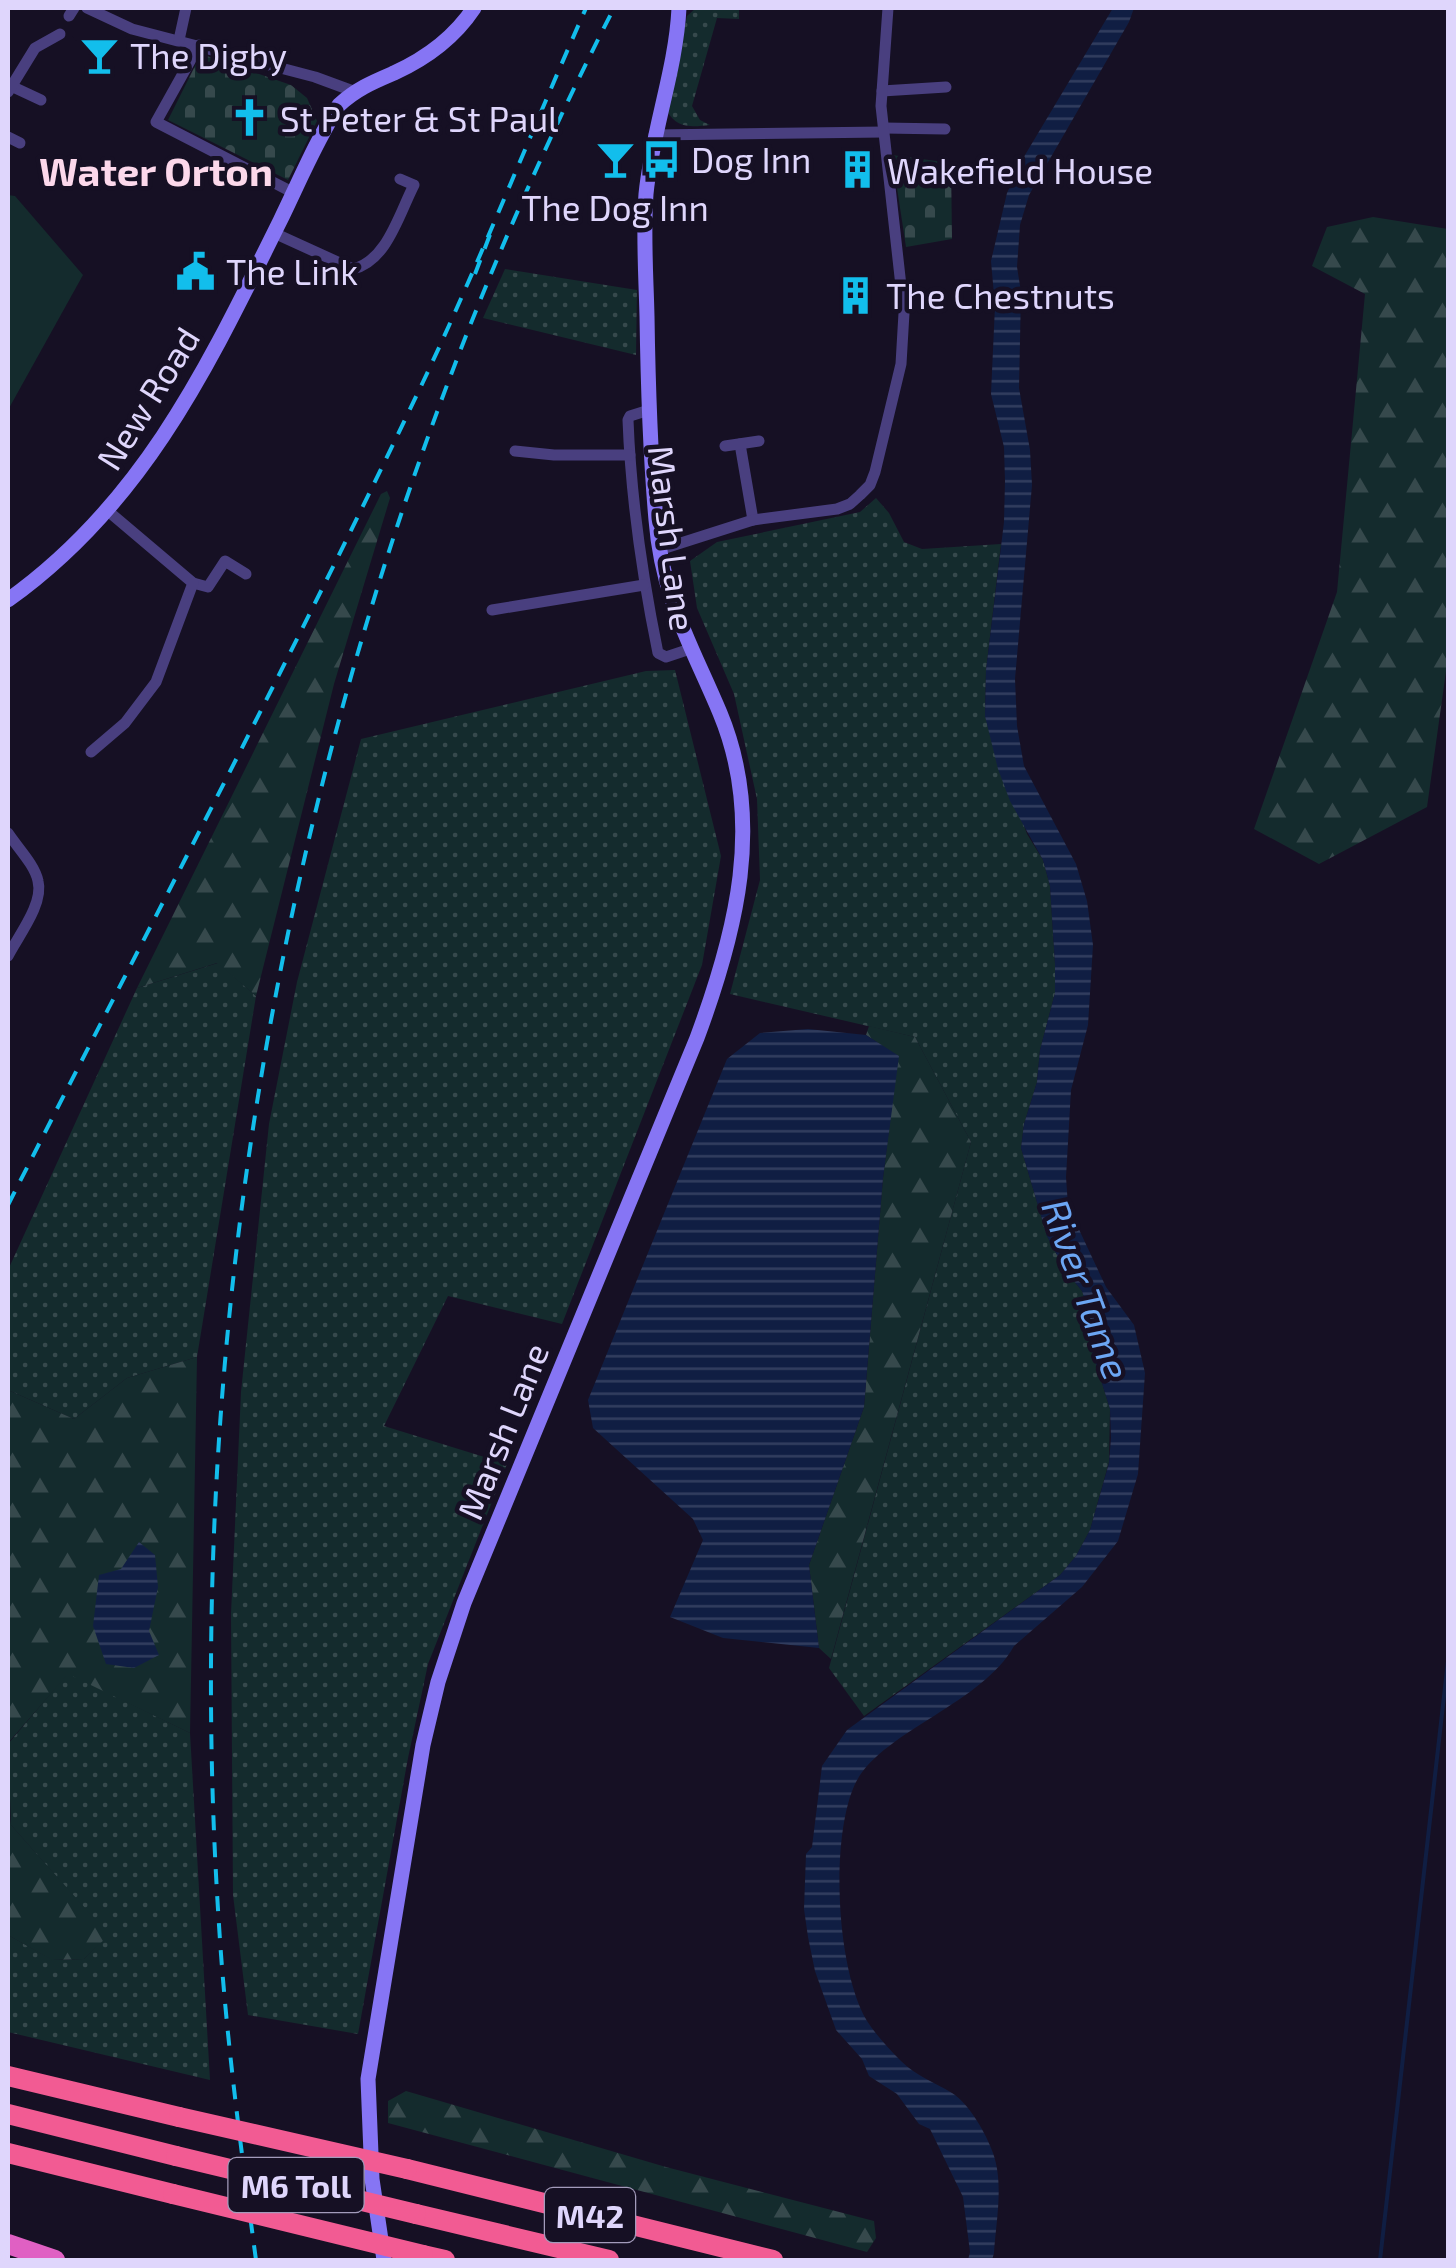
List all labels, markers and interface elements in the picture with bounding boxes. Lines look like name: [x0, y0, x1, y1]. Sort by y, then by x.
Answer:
bar icon: The Digby: [79, 34, 121, 76]
place label: The Digby: [130, 34, 287, 76]
church icon: St Peter & St Paul: [229, 97, 271, 139]
place label: St Peter & St Paul: [280, 97, 559, 139]
bus stop icon: Dog Inn: [640, 138, 682, 180]
place label: Dog Inn: [691, 138, 811, 180]
bar icon: The Dog Inn: [594, 139, 636, 181]
district label: Water Orton: [39, 146, 273, 194]
building icon: Wakefield House: [836, 149, 878, 191]
place label: Wakefield House: [887, 149, 1153, 191]
place label: The Dog Inn: [521, 186, 709, 228]
public building icon: The Link: [175, 250, 217, 292]
place label: The Link: [226, 250, 358, 292]
building icon: The Chestnuts: [835, 274, 877, 316]
place label: The Chestnuts: [886, 274, 1115, 316]
street label: New Road: [87, 319, 207, 477]
street label: Marsh Lane: [641, 443, 705, 633]
water label: River Tame: [1033, 1193, 1141, 1385]
street label: Marsh Lane: [448, 1337, 556, 1525]
road number: M6 Toll: [228, 2158, 364, 2212]
road number: M42: [545, 2188, 635, 2242]

